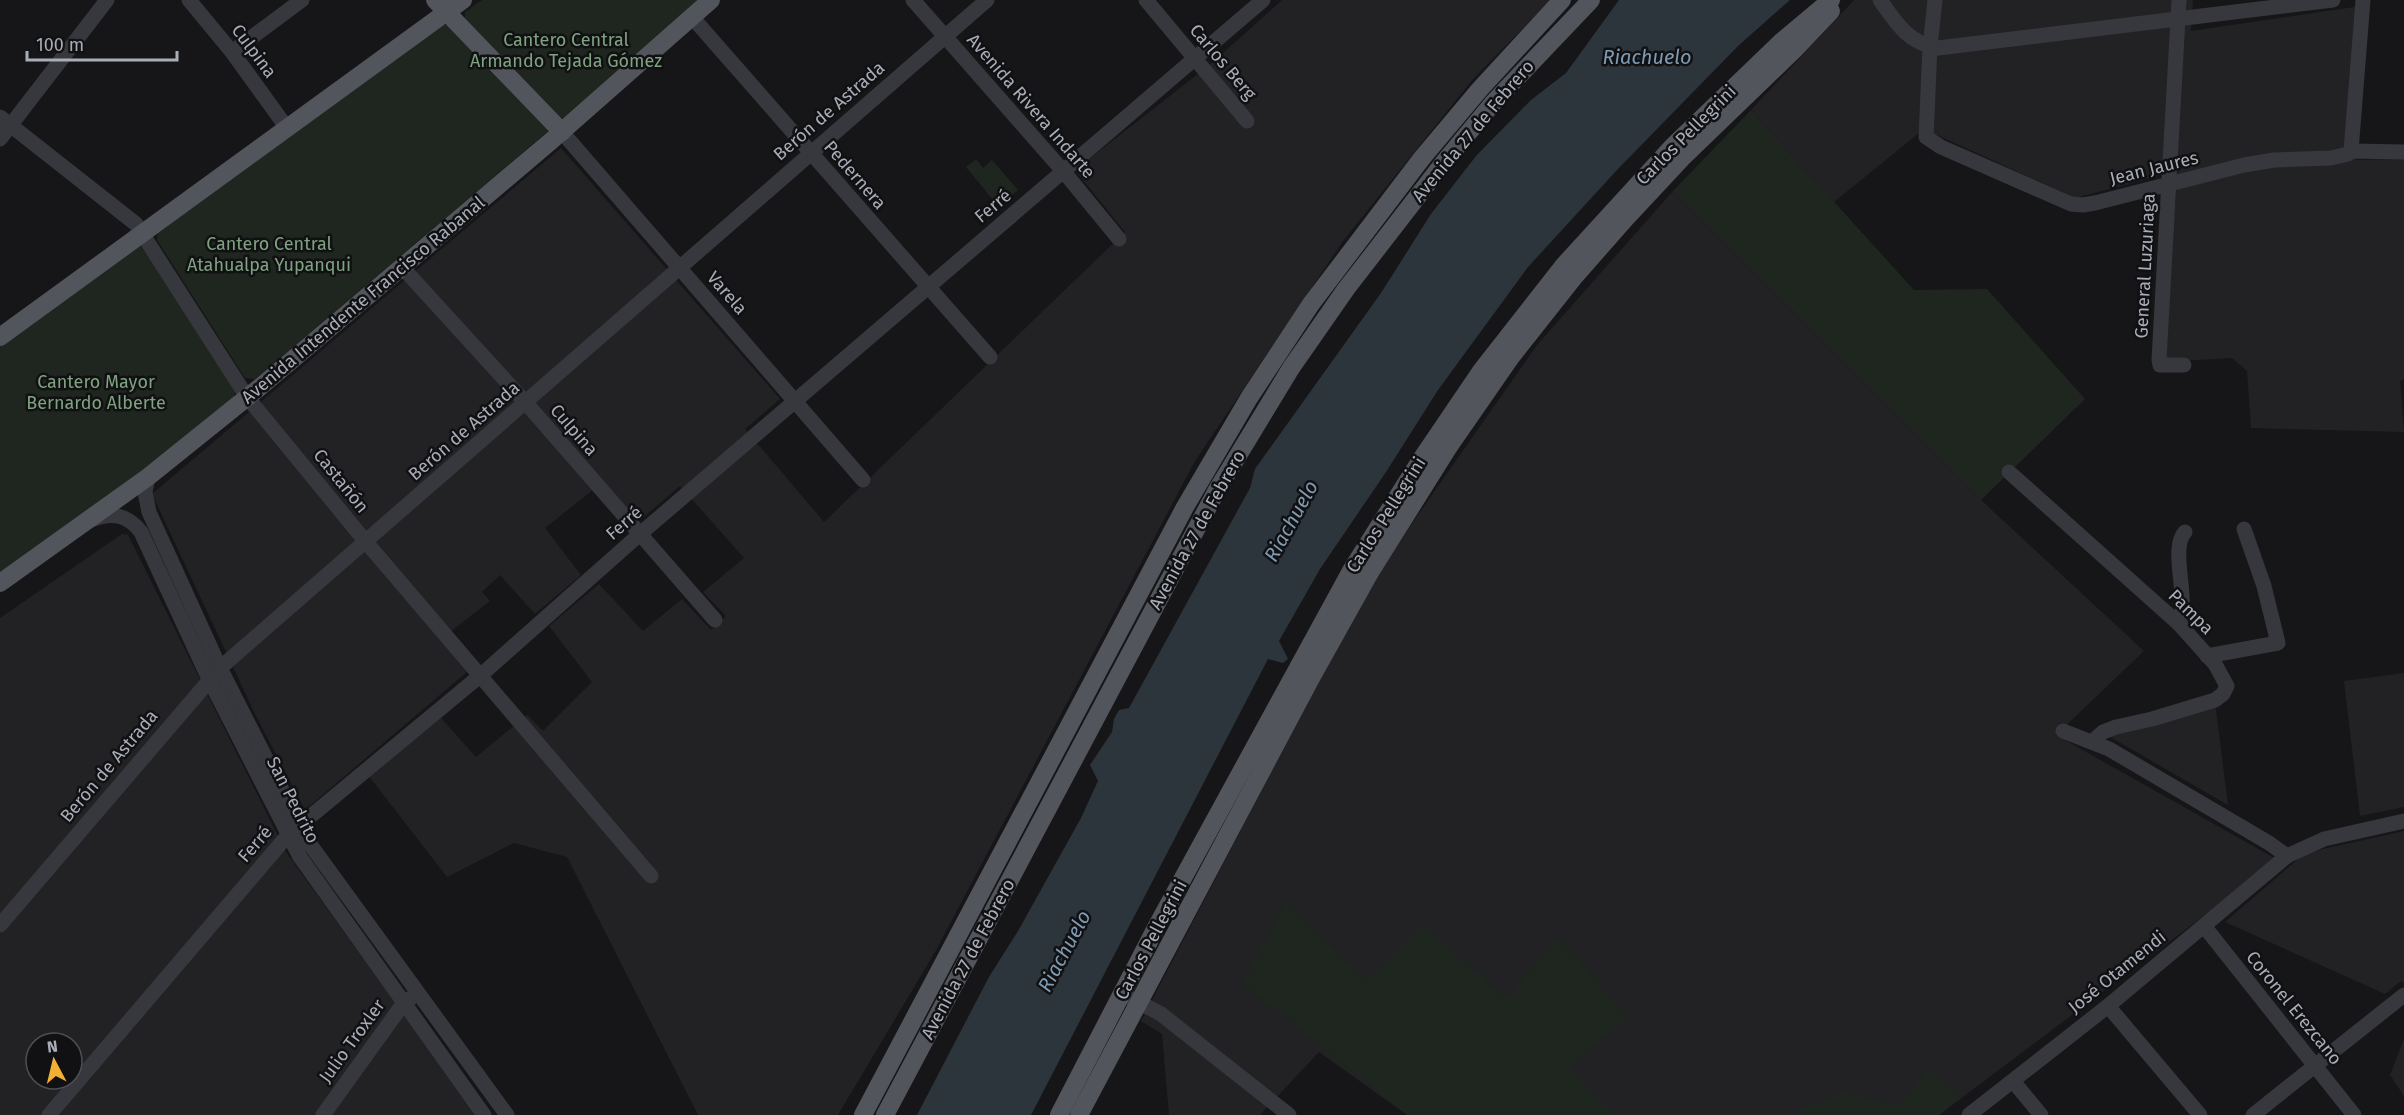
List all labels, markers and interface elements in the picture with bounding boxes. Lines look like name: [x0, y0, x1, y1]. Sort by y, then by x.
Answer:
street label: Culpina: [227, 20, 281, 82]
street label: Carlos Berg: [1185, 20, 1262, 105]
scale bar: [27, 24, 177, 62]
park label: Cantero Central Armando Tejada Gómez: [470, 29, 662, 72]
street label: Avenida Rivera Indarte: [962, 29, 1100, 183]
text: 100 m: [36, 34, 84, 56]
water label: Riachuelo: [1602, 45, 1692, 69]
street label: Avenida 27 de Febrero: [1407, 56, 1539, 206]
street label: Berón de Astrada: [769, 57, 889, 165]
street label: Carlos Pellegrini: [1631, 80, 1741, 190]
street label: Pedernera: [819, 136, 891, 214]
street label: Jean Jaures: [2107, 146, 2201, 190]
street label: Ferré: [970, 184, 1016, 228]
street label: Avenida Intendente Francisco Rabanal: [237, 192, 489, 408]
street label: General Luzuriaga: [2130, 193, 2160, 339]
park label: Cantero Central Atahualpa Yupanqui: [187, 233, 351, 276]
street label: Varela: [702, 267, 752, 319]
park label: Cantero Mayor Bernardo Alberte: [26, 371, 166, 414]
street label: Berón de Astrada: [404, 377, 524, 485]
street label: Culpina: [545, 400, 603, 460]
street label: Castañón: [309, 445, 373, 517]
street label: Avenida 27 de Febrero: [1144, 447, 1250, 613]
street label: Carlos Pellegrini: [1342, 453, 1430, 577]
water label: Riachuelo: [1259, 476, 1323, 566]
street label: Ferré: [601, 501, 647, 545]
street label: Pampa: [2164, 585, 2218, 639]
street label: Berón de Astrada: [56, 705, 162, 827]
street label: San Pedrito: [262, 753, 324, 847]
street label: Ferré: [233, 821, 277, 867]
street label: Avenida 27 de Febrero: [916, 875, 1020, 1043]
street label: Carlos Pellegrini: [1110, 876, 1192, 1004]
water label: Riachuelo: [1032, 906, 1096, 996]
street label: José Otamendi: [2064, 926, 2170, 1018]
street label: Coronel Erezcano: [2241, 947, 2347, 1069]
street label: Julio Troxler: [314, 995, 390, 1087]
north arrow: [24, 1031, 84, 1091]
text: N: [46, 1037, 59, 1057]

